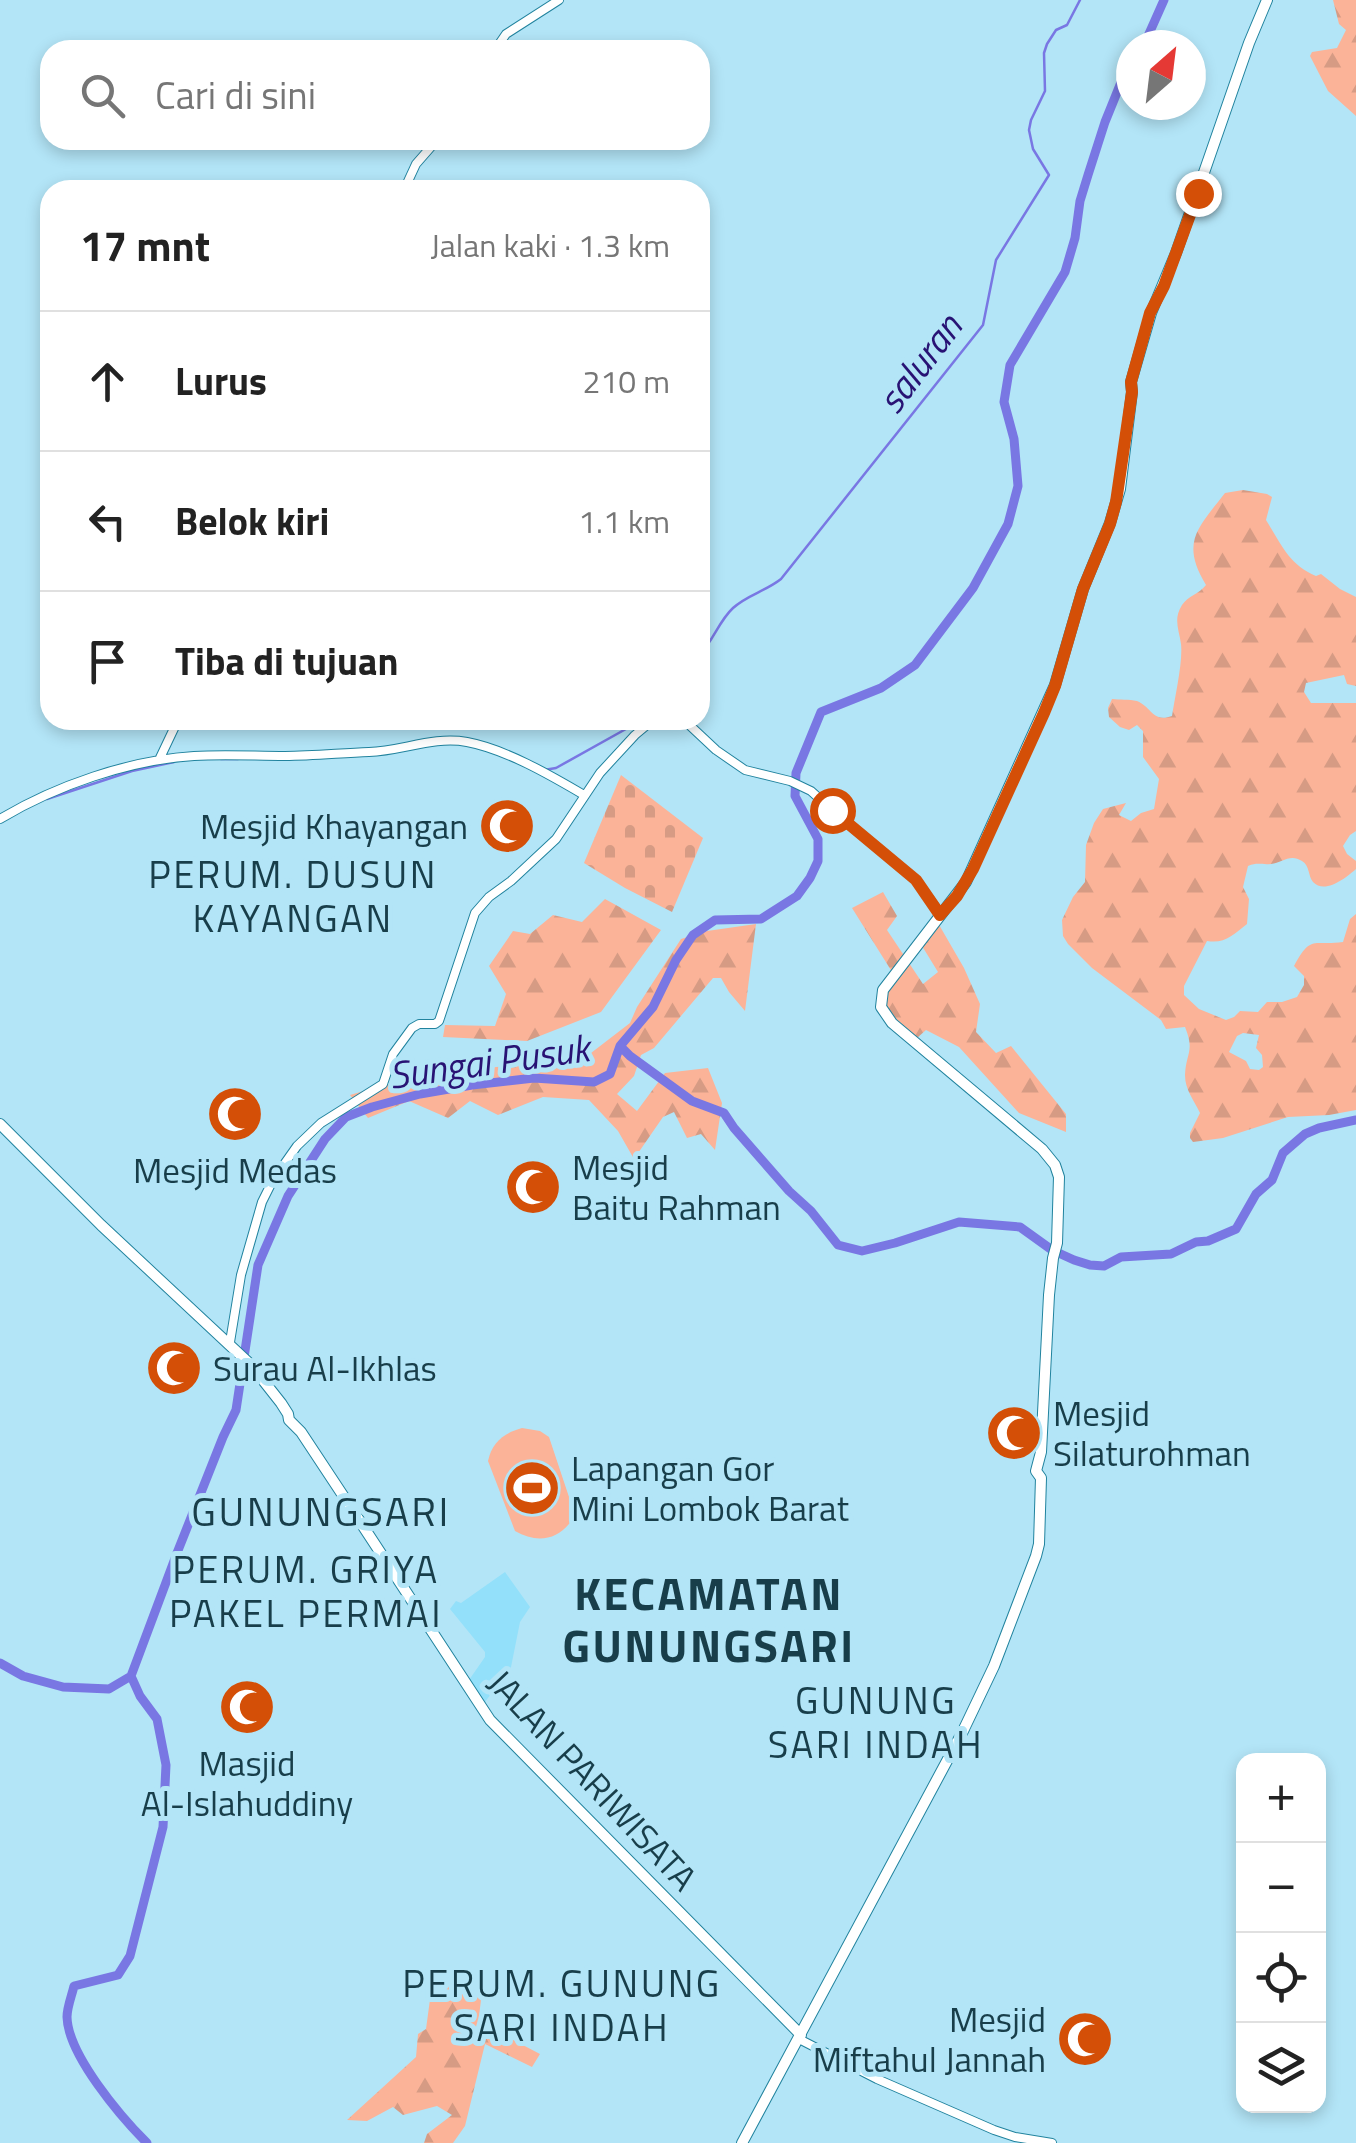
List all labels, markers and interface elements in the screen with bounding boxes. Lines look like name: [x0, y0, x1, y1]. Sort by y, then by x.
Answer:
north arrow: [1116, 30, 1206, 120]
search box: [40, 40, 710, 150]
text: Cari di sini: [155, 66, 316, 124]
icon: search: [75, 68, 130, 123]
route end: [1176, 171, 1222, 217]
text: 17 mnt: [80, 213, 210, 277]
text: Jalan kaki · 1.3 km: [431, 221, 670, 269]
water label: saluran: [862, 300, 976, 425]
text: Lurus: [175, 352, 267, 410]
icon: ahead: [80, 354, 135, 409]
text: 210 m: [582, 357, 670, 405]
text: Belok kiri: [175, 492, 329, 550]
icon: left: [80, 494, 135, 549]
text: 1.1 km: [578, 497, 670, 545]
text: Tiba di tujuan: [175, 632, 398, 690]
icon: arrive: [80, 634, 135, 689]
route start: [810, 788, 856, 834]
mosque icon: Mesjid Khayangan: [477, 796, 537, 856]
place label: Mesjid Khayangan: [200, 799, 468, 853]
district label: PERUM. DUSUN KAYANGAN: [148, 845, 438, 947]
water label: Sungai Pusuk: [385, 1018, 597, 1104]
mosque icon: Mesjid Medas: [205, 1084, 265, 1144]
place label: Mesjid Baitu Rahman: [572, 1140, 781, 1234]
place label: Mesjid Medas: [133, 1143, 337, 1197]
mosque icon: Mesjid Baitu Rahman: [503, 1157, 563, 1217]
mosque icon: Surau Al-Ikhlas: [144, 1338, 204, 1398]
place label: Surau Al-Ikhlas: [213, 1341, 437, 1395]
place label: Mesjid Silaturohman: [1053, 1386, 1251, 1480]
mosque icon: Mesjid Silaturohman: [984, 1403, 1044, 1463]
place label: Lapangan Gor Mini Lombok Barat: [571, 1441, 849, 1535]
sports icon: Lapangan Gor Mini Lombok Barat: [502, 1458, 562, 1518]
district label: GUNUNGSARI: [191, 1481, 451, 1542]
district label: PERUM. GRIYA PAKEL PERMAI: [169, 1540, 443, 1642]
district label: KECAMATAN GUNUNGSARI: [562, 1559, 856, 1679]
street label: JALAN PARIWISATA: [476, 1657, 710, 1903]
district label: GUNUNG SARI INDAH: [768, 1671, 984, 1773]
mosque icon: Masjid Al-Islahuddiny: [217, 1677, 277, 1737]
place label: Masjid Al-Islahuddiny: [141, 1736, 353, 1830]
map controls: [1236, 1753, 1326, 2113]
button: +: [1236, 1753, 1326, 1843]
button: −: [1236, 1843, 1326, 1933]
button: locate: [1236, 1933, 1326, 2023]
district label: PERUM. GUNUNG SARI INDAH: [402, 1954, 722, 2056]
place label: Mesjid Miftahul Jannah: [813, 1992, 1046, 2086]
mosque icon: Mesjid Miftahul Jannah: [1055, 2009, 1115, 2069]
button: layers: [1236, 2023, 1326, 2113]

